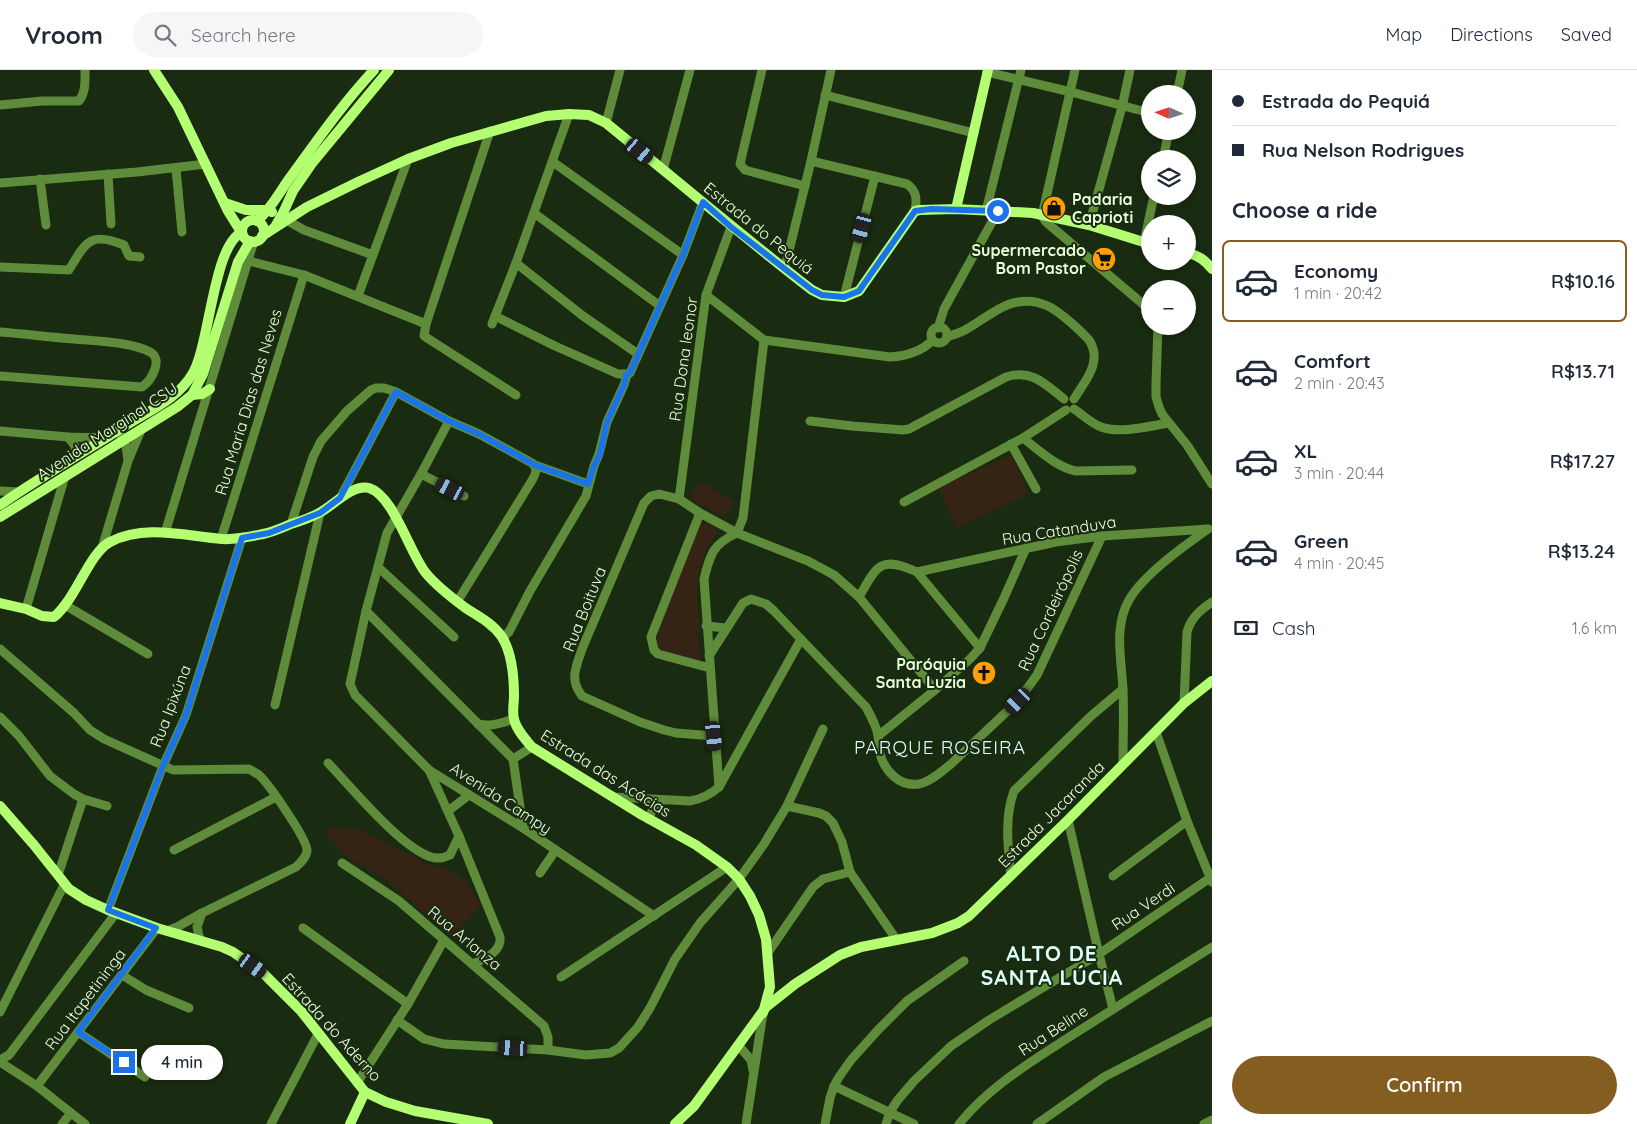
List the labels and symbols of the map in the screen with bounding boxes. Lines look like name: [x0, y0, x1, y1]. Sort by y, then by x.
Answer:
north arrow: [1141, 85, 1196, 140]
car: [623, 136, 656, 166]
street label: Estrada do Pequiá: [700, 178, 818, 278]
place label: Padaria Caprioti: [1072, 189, 1133, 227]
shop icon: Padaria Caprioti: [1041, 195, 1067, 221]
route start: [987, 200, 1009, 222]
car: [850, 212, 873, 244]
place label: Supermercado Bom Pastor: [971, 240, 1086, 278]
supermarket icon: Supermercado Bom Pastor: [1091, 246, 1117, 272]
street label: Rua Dona leonor: [664, 295, 702, 423]
street label: Rua Maria Dias das Neves: [210, 307, 286, 497]
street label: Avenida Marginal CSU: [33, 378, 181, 484]
car: [433, 476, 466, 502]
street label: Rua Catanduva: [1000, 511, 1118, 549]
street label: Rua Cordeirópolis: [1013, 546, 1087, 674]
street label: Rua Boituva: [558, 564, 610, 654]
place label: Paróquia Santa Luzia: [876, 654, 966, 692]
church icon: Paróquia Santa Luzia: [971, 660, 997, 686]
street label: Rua Ipixúna: [145, 662, 195, 750]
car: [1001, 685, 1034, 717]
car: [704, 720, 723, 752]
street label: Estrada das Acácias: [537, 725, 675, 821]
district label: PARQUE ROSEIRA: [854, 735, 1026, 759]
street label: Estrada Jacaranda: [994, 757, 1108, 871]
street label: Avenida Campy: [446, 758, 556, 838]
street label: Rua Verdi: [1108, 878, 1178, 934]
street label: Rua Arlanza: [424, 901, 506, 975]
district label: ALTO DE SANTA LÚCIA: [981, 940, 1123, 990]
street label: Rua Itapetininga: [40, 944, 130, 1054]
car: [236, 951, 269, 981]
street label: Estrada do Aderno: [278, 969, 386, 1085]
street label: Rua Beline: [1015, 1000, 1091, 1060]
car: [497, 1040, 528, 1056]
callout: 4 min: [142, 1044, 224, 1080]
route end: [113, 1051, 135, 1073]

